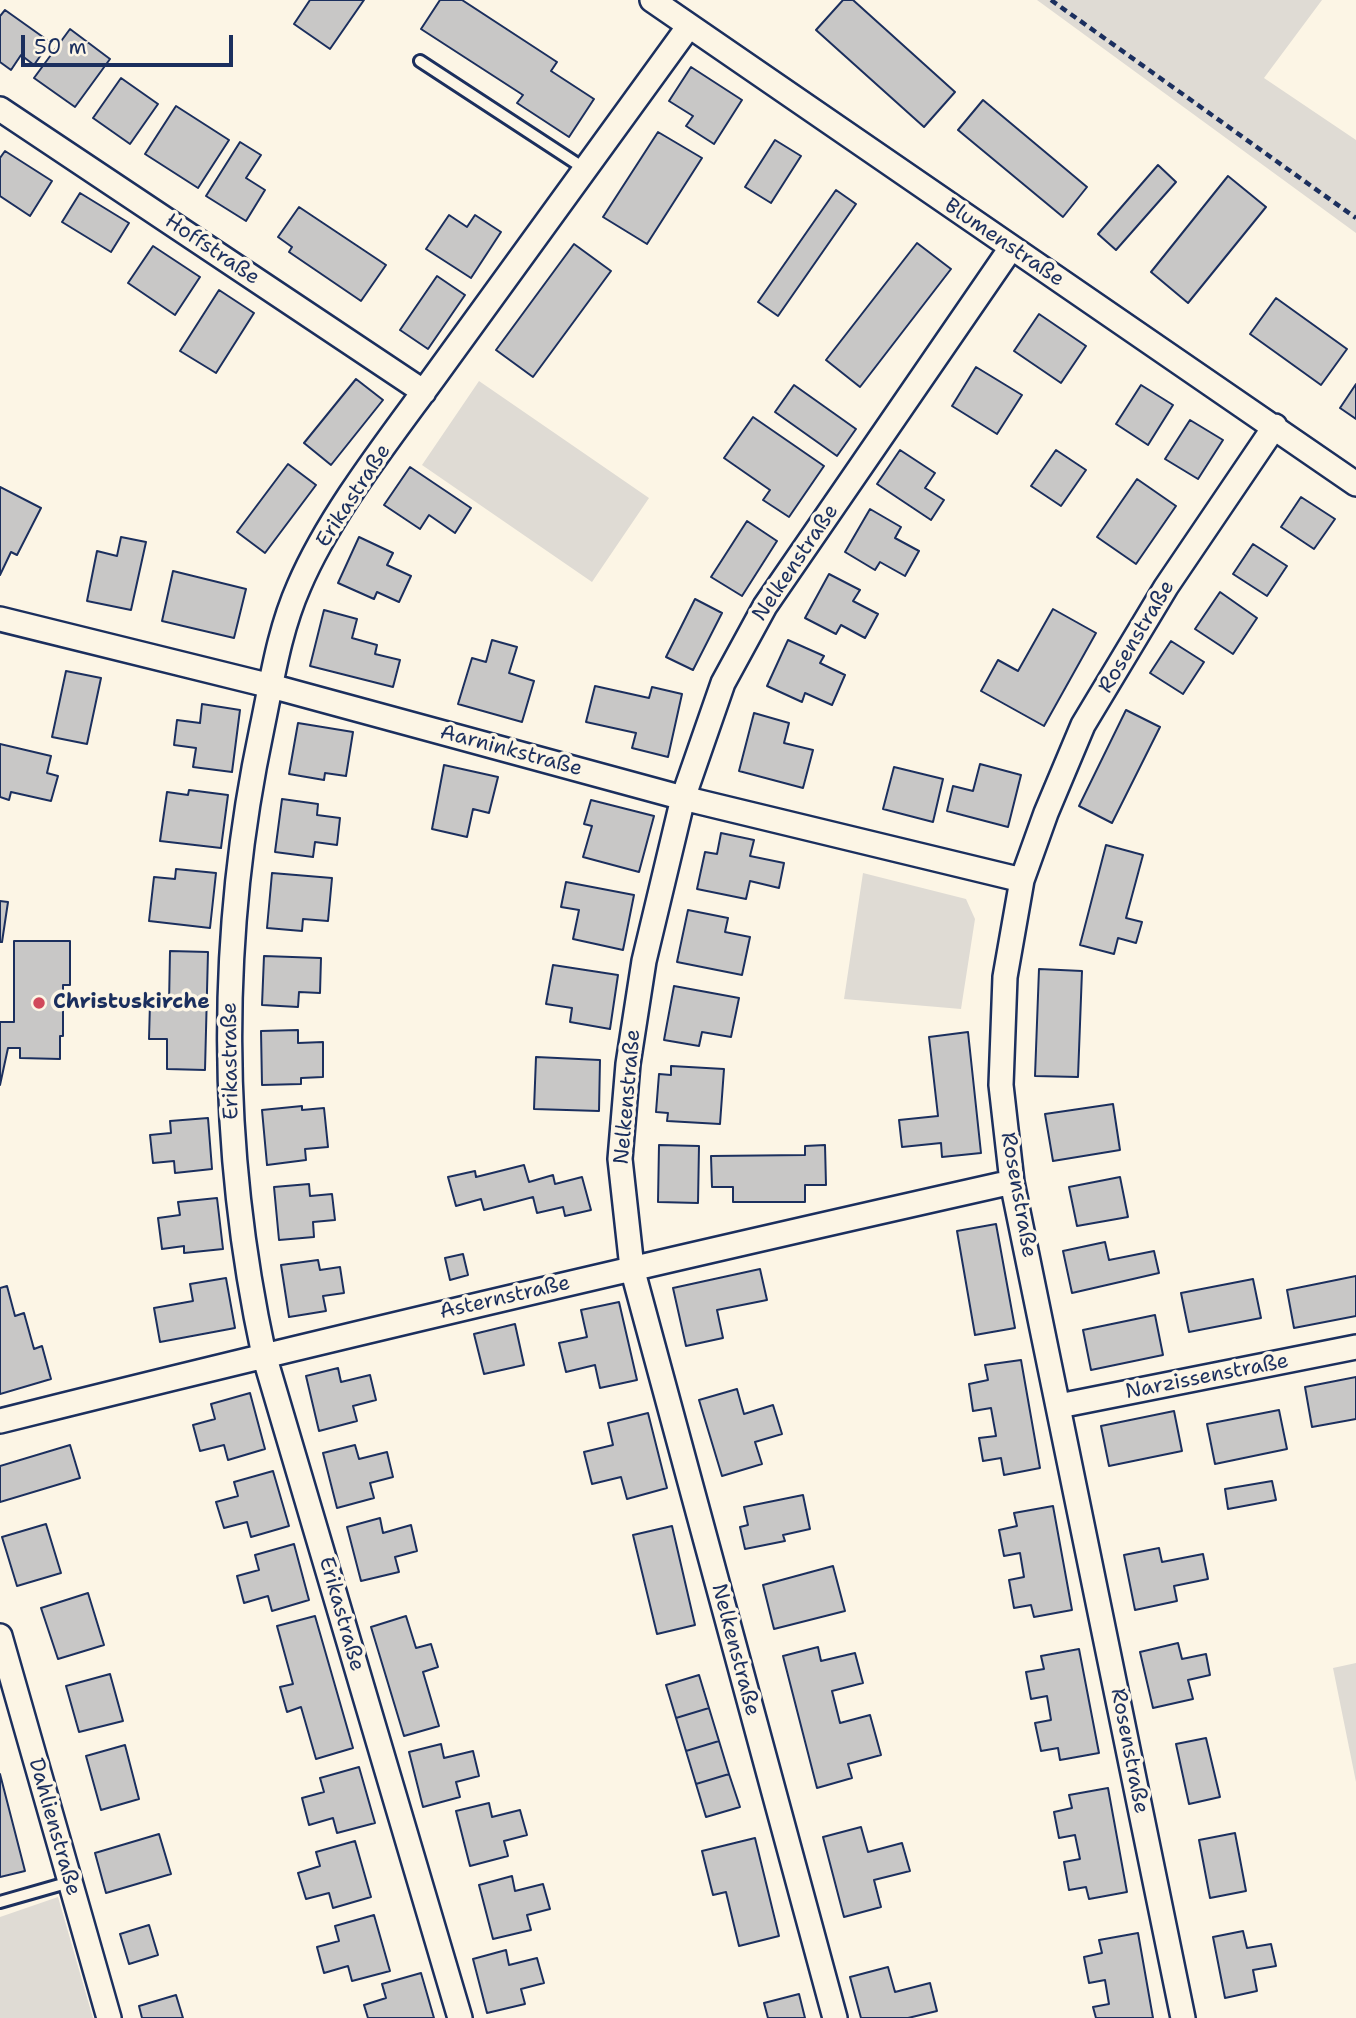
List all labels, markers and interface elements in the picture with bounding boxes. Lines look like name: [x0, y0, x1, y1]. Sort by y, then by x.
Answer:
scale bar: [24, 21, 236, 65]
text: 50 m: [34, 33, 87, 61]
street label: Blumenstraße: [939, 194, 1069, 292]
street label: Hoffstraße: [160, 209, 264, 291]
street label: Erikastraße: [311, 440, 397, 552]
street label: Nelkenstraße: [748, 500, 844, 626]
street label: Rosenstraße: [1093, 576, 1181, 698]
street label: Aarninkstraße: [437, 720, 585, 782]
place label: Christuskirche: [53, 990, 210, 1016]
marker: Christuskirche: [31, 995, 47, 1011]
street label: Erikastraße: [217, 1002, 245, 1120]
street label: Nelkenstraße: [610, 1028, 646, 1166]
street label: Rosenstraße: [995, 1130, 1041, 1260]
street label: Asternstraße: [437, 1271, 573, 1325]
street label: Narzissenstraße: [1123, 1349, 1291, 1405]
street label: Erikastraße: [313, 1554, 369, 1674]
street label: Nelkenstraße: [705, 1581, 765, 1719]
street label: Rosenstraße: [1105, 1686, 1153, 1816]
street label: Dahlienstraße: [22, 1755, 86, 1899]

